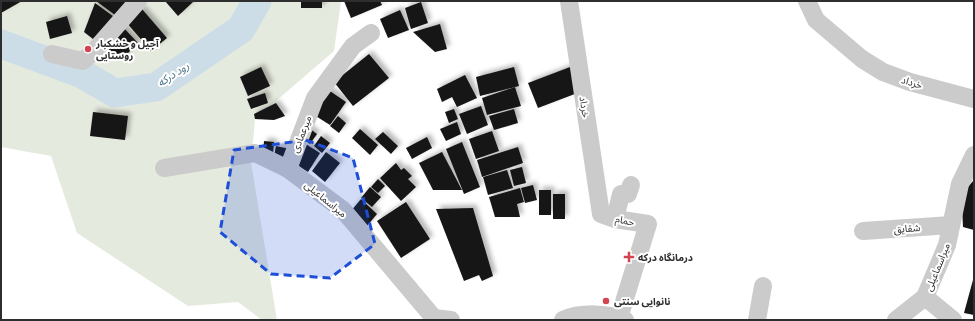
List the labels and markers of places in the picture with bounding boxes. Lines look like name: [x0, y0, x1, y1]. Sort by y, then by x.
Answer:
place label: آجیل و خشکبار روستایی: [95, 37, 159, 62]
marker: آجیل و خشکبار روستایی: [83, 44, 93, 54]
marker: درمانگاه درکه: [623, 251, 635, 263]
place label: درمانگاه درکه: [638, 251, 693, 264]
place label: نانوایی سنتی: [614, 295, 671, 308]
marker: نانوایی سنتی: [601, 296, 611, 306]

